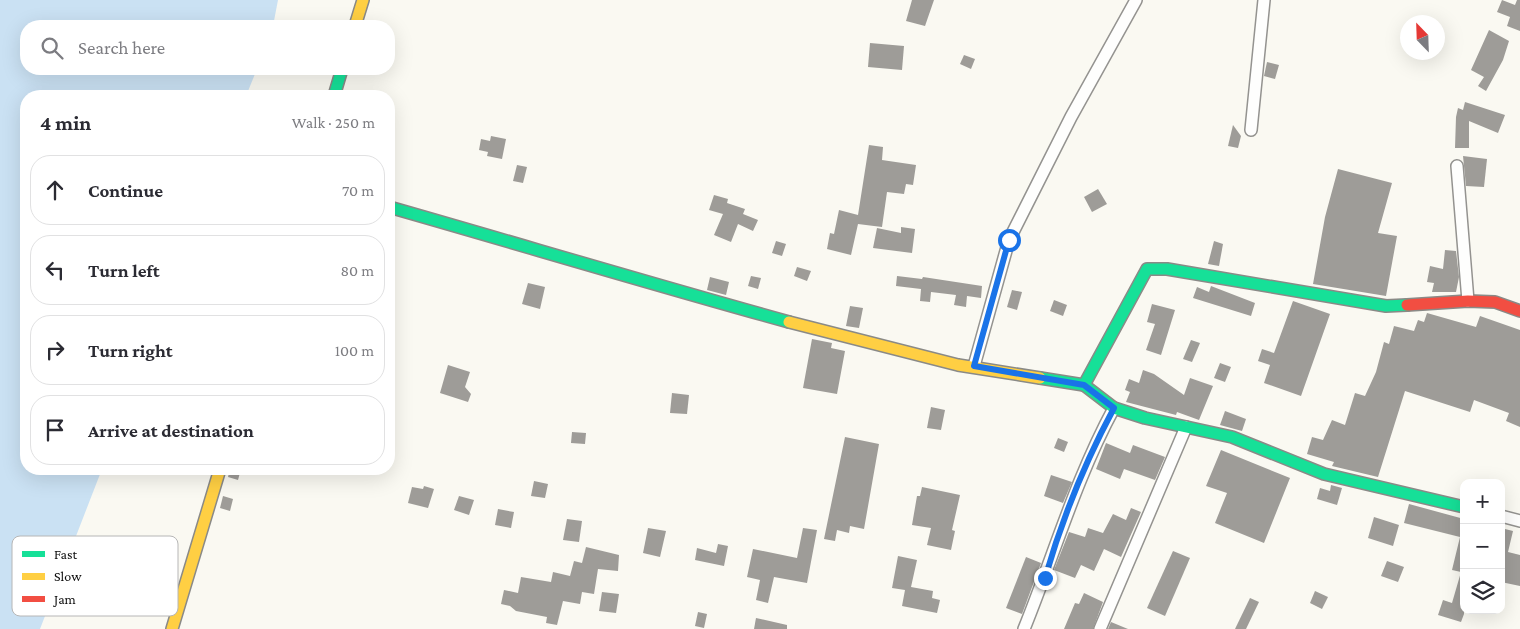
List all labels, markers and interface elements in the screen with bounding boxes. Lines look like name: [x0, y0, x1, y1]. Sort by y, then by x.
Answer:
north arrow: [1400, 15, 1445, 60]
search box: [20, 20, 395, 75]
icon: search: [38, 34, 66, 62]
text: Search here: [78, 37, 165, 58]
text: 4 min: [40, 111, 91, 135]
text: Walk · 250 m: [292, 114, 375, 131]
icon: ahead: [41, 176, 69, 204]
text: Continue: [88, 180, 163, 201]
text: 70 m: [342, 182, 374, 199]
route start: [998, 229, 1021, 252]
icon: left: [41, 256, 69, 284]
text: Turn left: [88, 260, 160, 281]
text: 80 m: [340, 262, 374, 279]
icon: right: [41, 336, 69, 364]
text: Turn right: [88, 340, 173, 361]
text: 100 m: [335, 342, 374, 359]
icon: arrive: [41, 416, 69, 444]
text: Arrive at destination: [88, 420, 254, 441]
map controls: [1460, 479, 1505, 614]
button: +: [1460, 479, 1505, 524]
button: −: [1460, 524, 1505, 569]
legend: [12, 536, 178, 616]
text: Fast: [54, 546, 78, 562]
route end: [1034, 567, 1057, 590]
text: Slow: [54, 568, 82, 584]
button: layers: [1460, 569, 1505, 614]
text: Jam: [52, 591, 76, 607]

